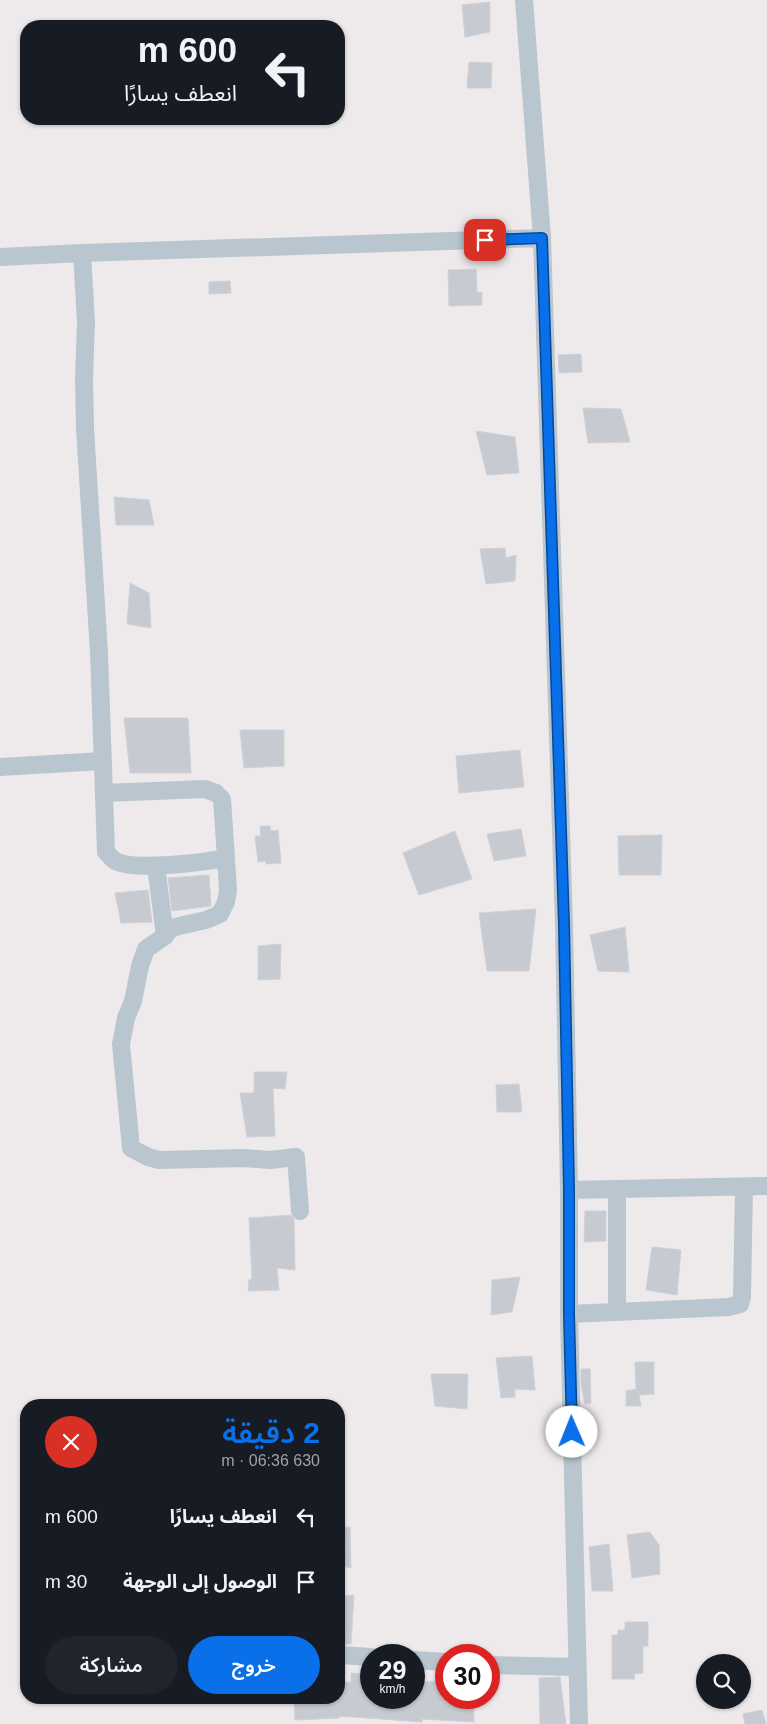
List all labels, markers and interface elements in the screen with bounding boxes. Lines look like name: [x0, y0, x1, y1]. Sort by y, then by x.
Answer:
text: 600 m: [138, 30, 237, 69]
icon: left: [255, 40, 320, 105]
text: انعطف يسارًا: [124, 81, 237, 106]
pin: [464, 219, 506, 261]
icon: arrive: [471, 226, 499, 254]
position arrow: [545, 1405, 597, 1457]
button: close: [45, 1416, 97, 1468]
text: 2 دقيقة: [222, 1416, 320, 1449]
text: 630 m · 06:36: [221, 1452, 320, 1469]
icon: left: [292, 1503, 320, 1531]
text: 600 m: [45, 1506, 98, 1527]
text: انعطف يسارًا: [170, 1506, 277, 1527]
icon: arrive: [292, 1568, 320, 1596]
text: 30 m: [45, 1571, 87, 1592]
text: الوصول إلى الوجهة: [123, 1571, 277, 1592]
button: مشاركة: [45, 1636, 178, 1694]
button: خروج: [188, 1636, 320, 1694]
speed limit sign: 30: [435, 1644, 500, 1709]
map controls: [696, 1654, 751, 1709]
button: search: [696, 1654, 751, 1709]
text: 29: [379, 1656, 406, 1684]
text: km/h: [379, 1682, 406, 1696]

